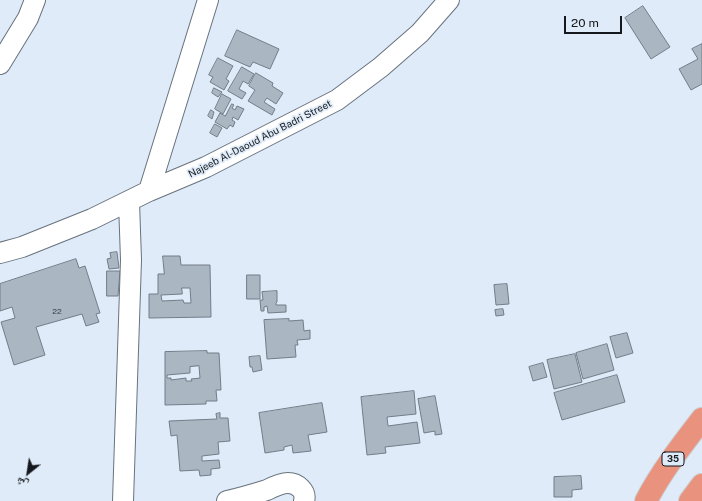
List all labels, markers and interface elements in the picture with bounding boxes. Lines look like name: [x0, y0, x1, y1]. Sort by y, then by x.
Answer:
scale bar: [566, 8, 624, 34]
text: 20 m: [571, 16, 599, 30]
street label: Najeeb Al-Daoud Abu Badri Street: [186, 98, 334, 180]
house number: 22: [52, 307, 62, 317]
road number: 35: [662, 452, 684, 466]
north arrow: [8, 453, 48, 493]
text: ش: [14, 475, 30, 492]

